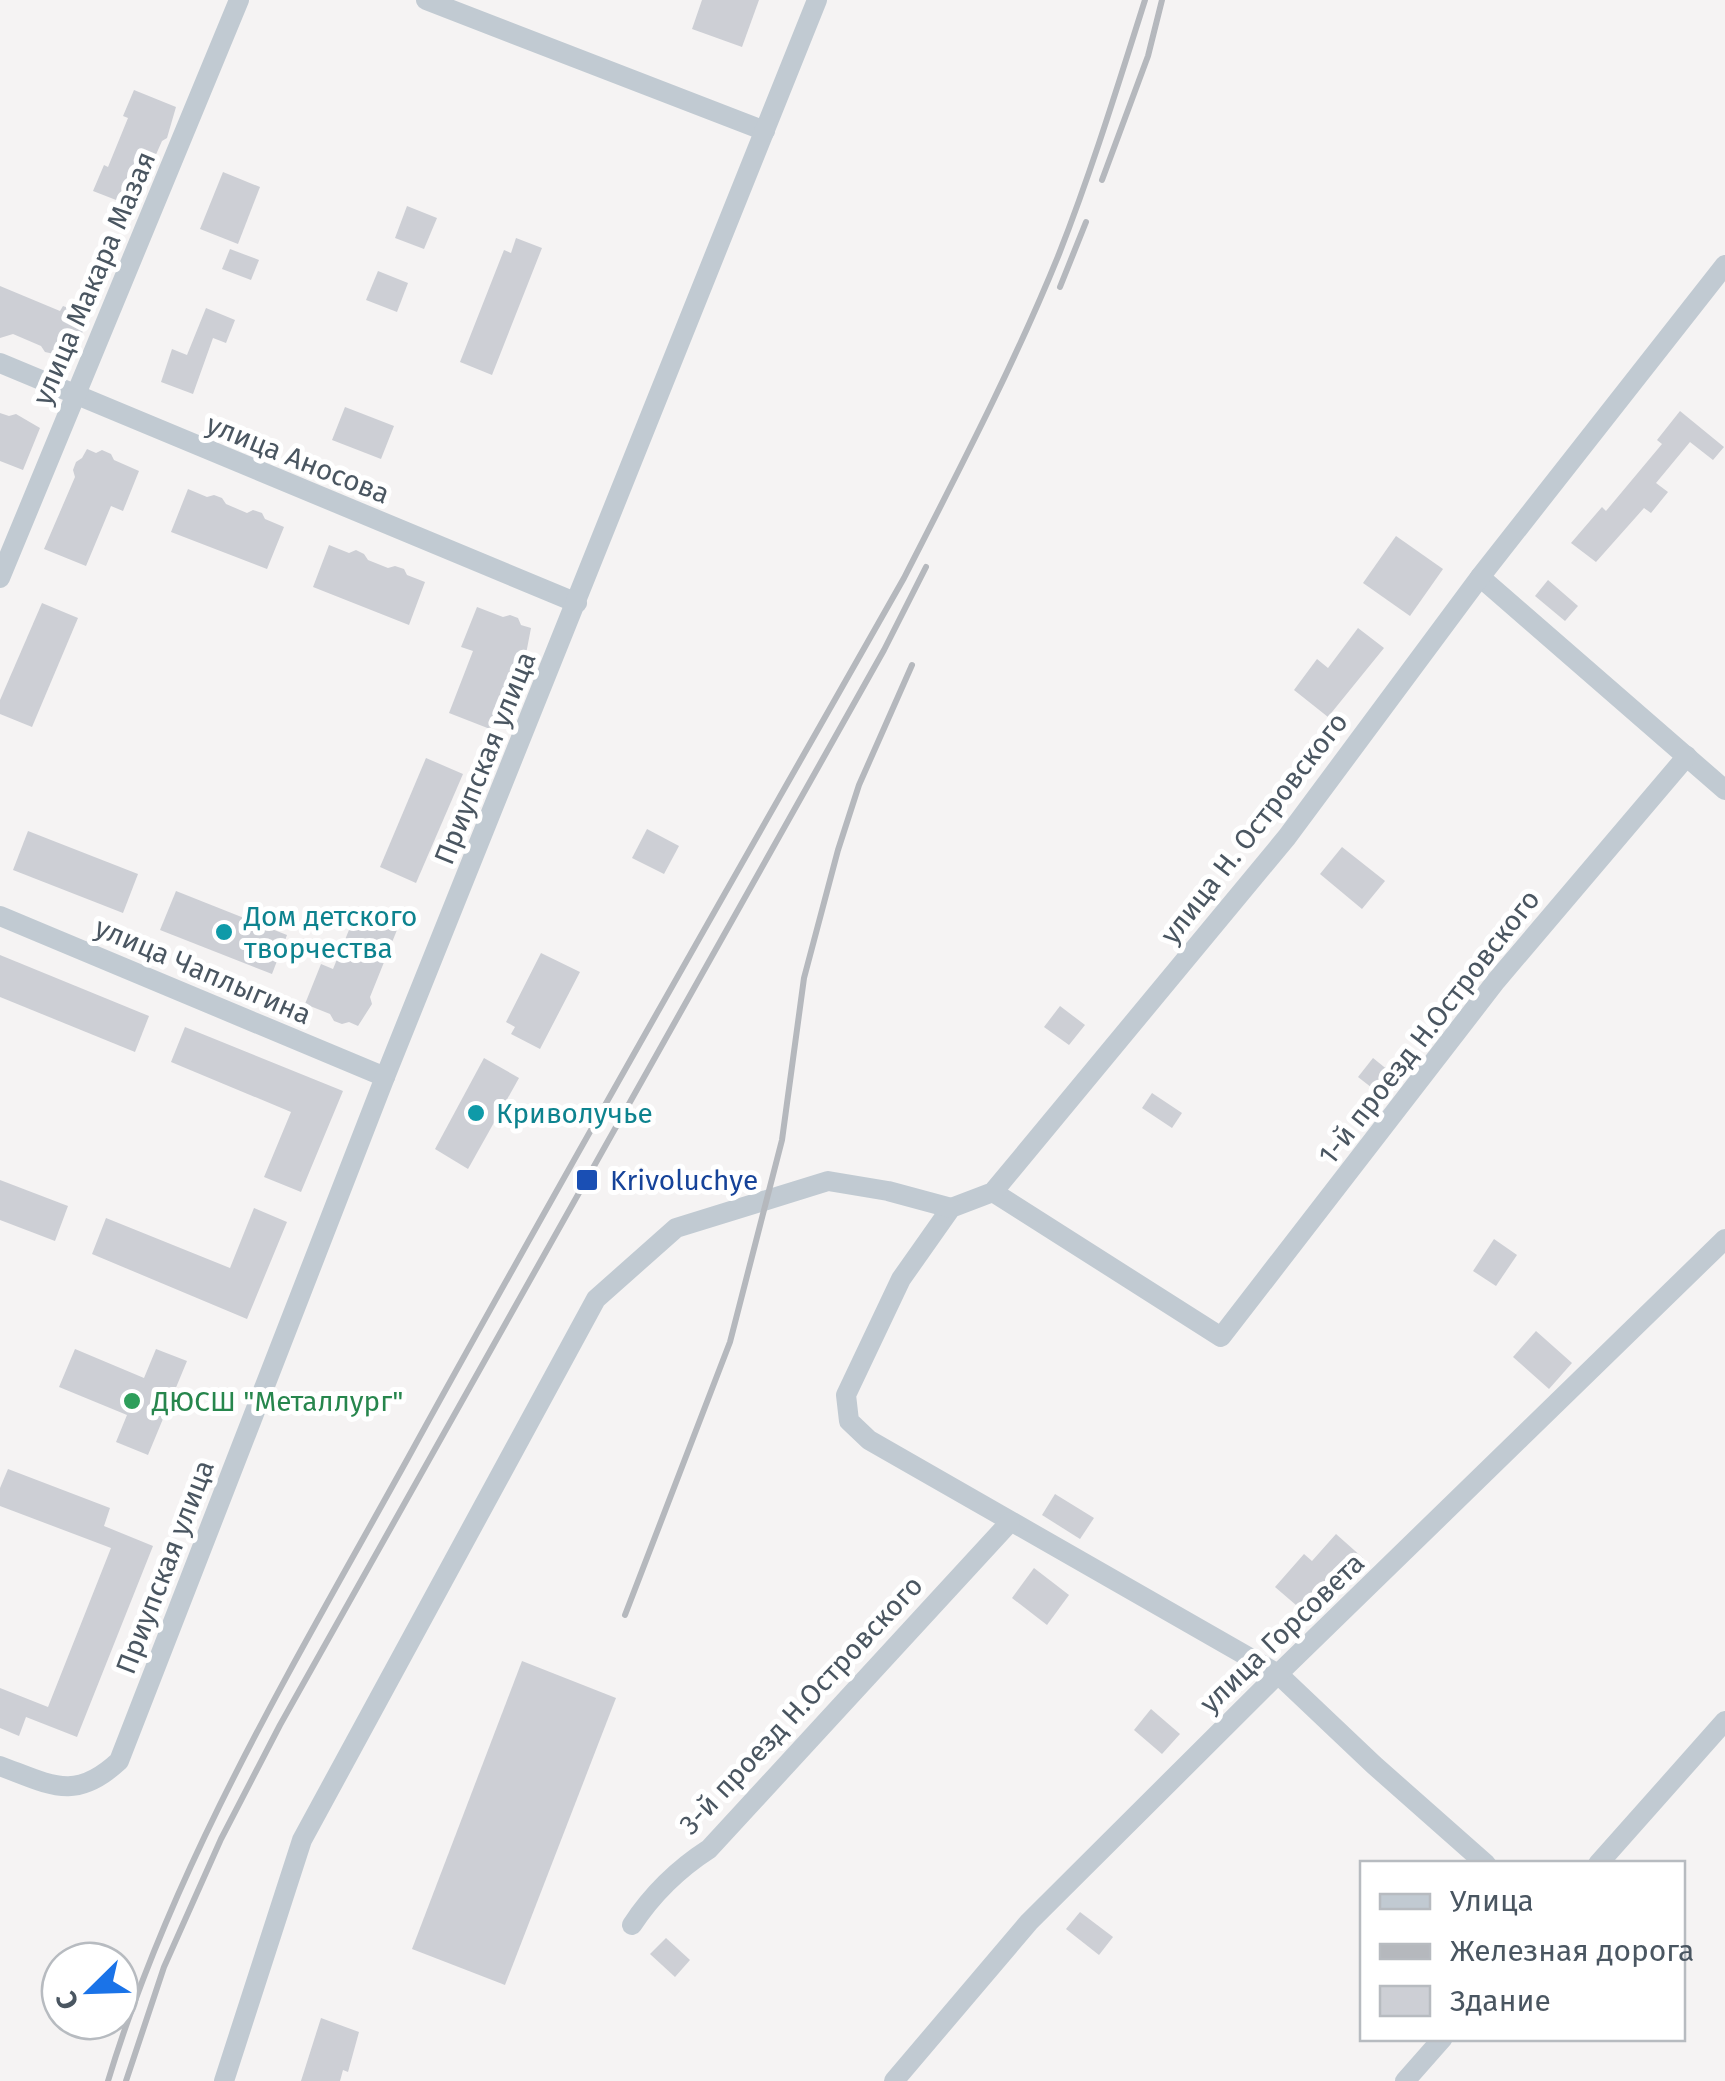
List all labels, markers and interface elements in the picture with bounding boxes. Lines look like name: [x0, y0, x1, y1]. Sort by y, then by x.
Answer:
street label: улица Макара Мазая: [26, 146, 162, 410]
street label: улица Аносова: [202, 407, 394, 511]
street label: Приупская улица: [427, 647, 543, 869]
street label: улица Н. Островского: [1153, 706, 1355, 950]
street label: 1-й проезд Н.Островского: [1312, 883, 1546, 1171]
place label: Дом детского творчества: [243, 900, 417, 965]
street label: улица Чаплыгина: [90, 911, 316, 1031]
marker: Дом детского творчества: [213, 921, 235, 943]
place label: Криволучье: [496, 1097, 653, 1130]
marker: Криволучье: [465, 1102, 487, 1124]
place label: Krivoluchye: [610, 1164, 758, 1197]
marker: Krivoluchye: [574, 1167, 600, 1193]
place label: ДЮСШ "Металлург": [151, 1385, 404, 1418]
marker: ДЮСШ "Металлург": [121, 1390, 143, 1412]
street label: Приупская улица: [109, 1455, 221, 1679]
street label: улица Горсовета: [1193, 1546, 1371, 1720]
street label: 3-й проезд Н.Островского: [673, 1569, 929, 1841]
legend: [1360, 1861, 1685, 2041]
text: Улица: [1450, 1883, 1534, 1919]
text: Железная дорога: [1450, 1933, 1694, 1969]
north arrow: [40, 1941, 140, 2041]
text: Здание: [1450, 1983, 1551, 2019]
text: С: [49, 1987, 86, 2014]

